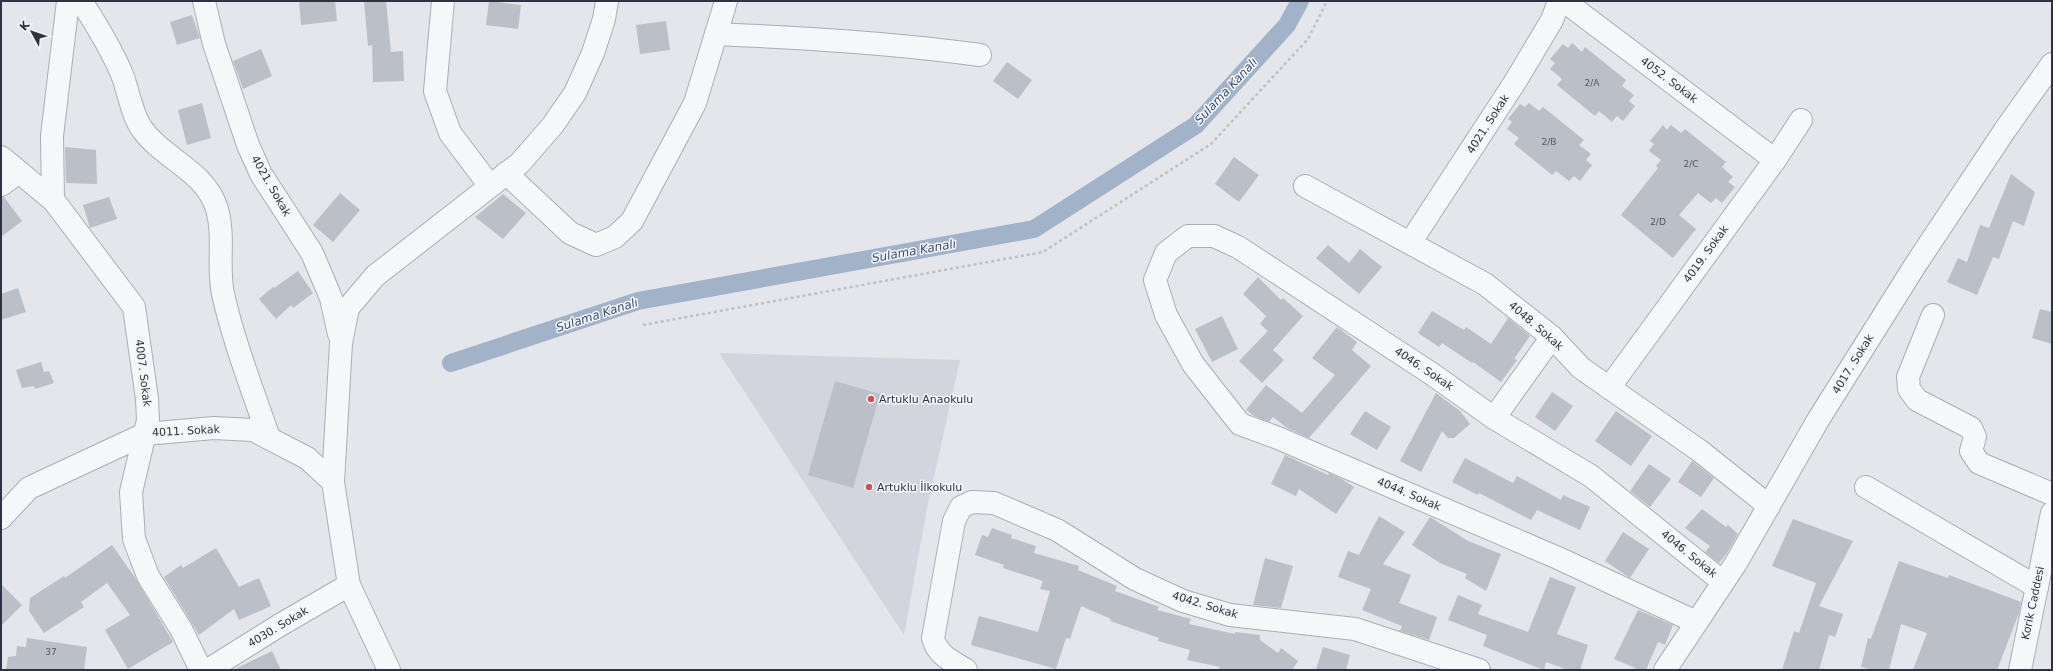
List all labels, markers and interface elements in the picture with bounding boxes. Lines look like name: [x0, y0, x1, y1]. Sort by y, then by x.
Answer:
north arrow: [12, 12, 52, 52]
text: K: [17, 18, 33, 33]
street label: 4052. Sokak: [1638, 54, 1701, 106]
water label: Sulama Kanalı: [1192, 55, 1260, 127]
house number: 2/A: [1585, 78, 1600, 88]
street label: 4021. Sokak: [1464, 91, 1512, 156]
house number: 2/B: [1542, 137, 1556, 147]
street label: 4021. Sokak: [248, 153, 294, 219]
house number: 2/C: [1683, 159, 1699, 169]
house number: 2/D: [1650, 217, 1666, 227]
street label: 4019. Sokak: [1681, 222, 1732, 285]
water label: Sulama Kanalı: [871, 237, 957, 265]
water label: Sulama Kanalı: [554, 295, 640, 335]
street label: 4048. Sokak: [1506, 299, 1566, 354]
street label: 4017. Sokak: [1829, 331, 1877, 396]
street label: 4007. Sokak: [132, 338, 154, 408]
street label: 4046. Sokak: [1392, 345, 1456, 394]
place label: Artuklu Anaokulu: [879, 393, 973, 406]
marker: Artuklu Anaokulu: [866, 394, 876, 404]
street label: 4011. Sokak: [152, 423, 221, 439]
street label: 4044. Sokak: [1375, 475, 1443, 514]
place label: Artuklu İlkokulu: [877, 481, 962, 494]
marker: Artuklu İlkokulu: [864, 482, 874, 492]
street label: 4046. Sokak: [1658, 528, 1720, 581]
street label: Korik Caddesi: [2019, 565, 2047, 641]
street label: 4042. Sokak: [1171, 589, 1240, 621]
street label: 4030. Sokak: [246, 604, 311, 650]
house number: 37: [45, 647, 57, 657]

